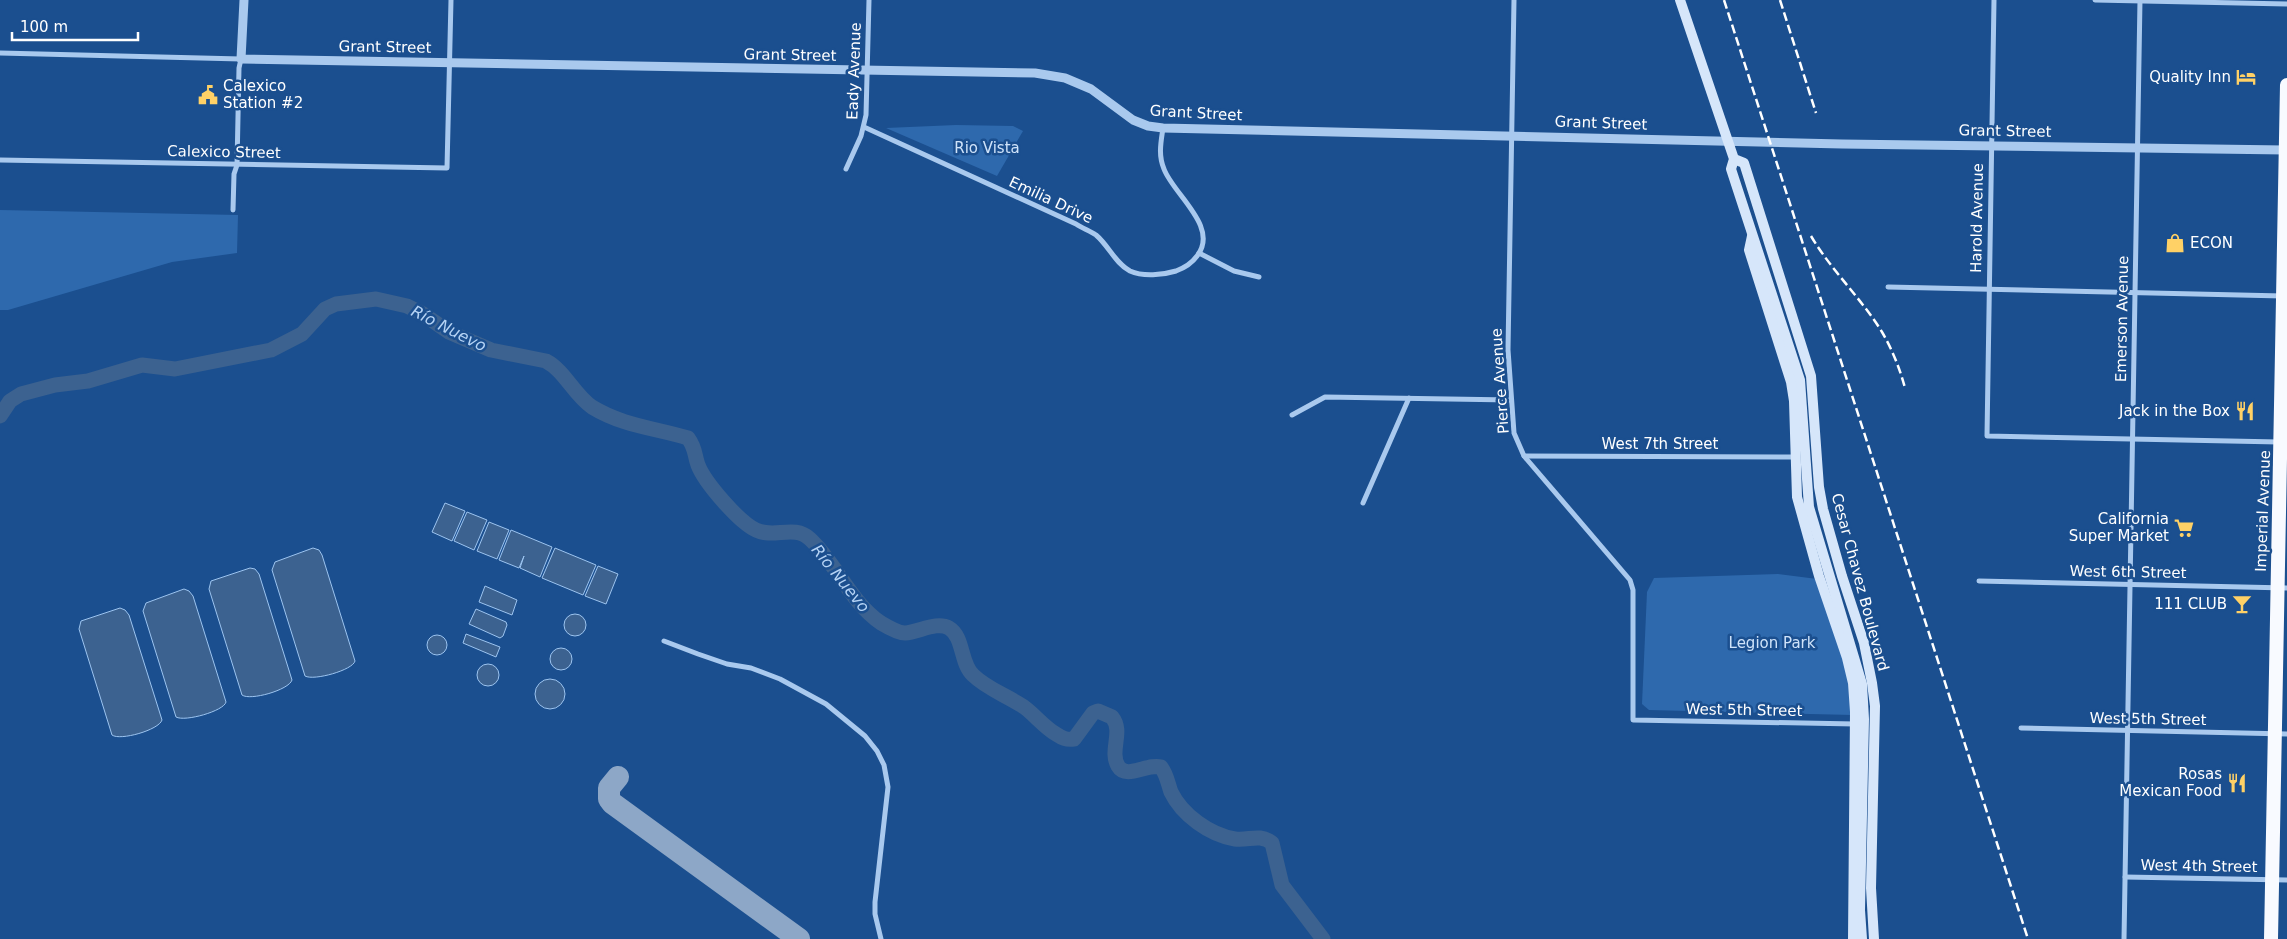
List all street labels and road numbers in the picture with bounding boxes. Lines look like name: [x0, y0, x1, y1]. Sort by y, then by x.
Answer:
street label: Eady Avenue: [843, 22, 865, 120]
street label: Grant Street: [338, 37, 432, 57]
street label: Grant Street: [743, 45, 837, 65]
street label: Grant Street: [1149, 102, 1243, 124]
street label: Grant Street: [1554, 112, 1648, 134]
street label: Grant Street: [1958, 121, 2052, 141]
street label: Calexico Street: [167, 142, 281, 162]
street label: Harold Avenue: [1967, 163, 1987, 273]
street label: Emilia Drive: [1006, 173, 1096, 227]
street label: Emerson Avenue: [2112, 256, 2132, 382]
street label: Pierce Avenue: [1487, 328, 1513, 434]
street label: West 7th Street: [1602, 435, 1719, 453]
street label: Imperial Avenue: [2252, 450, 2274, 572]
street label: Cesar Chavez Boulevard: [1828, 491, 1892, 673]
street label: West 6th Street: [2069, 562, 2187, 582]
street label: West 5th Street: [1685, 700, 1803, 720]
street label: West 5th Street: [2089, 709, 2207, 729]
street label: West 4th Street: [2140, 856, 2258, 876]

